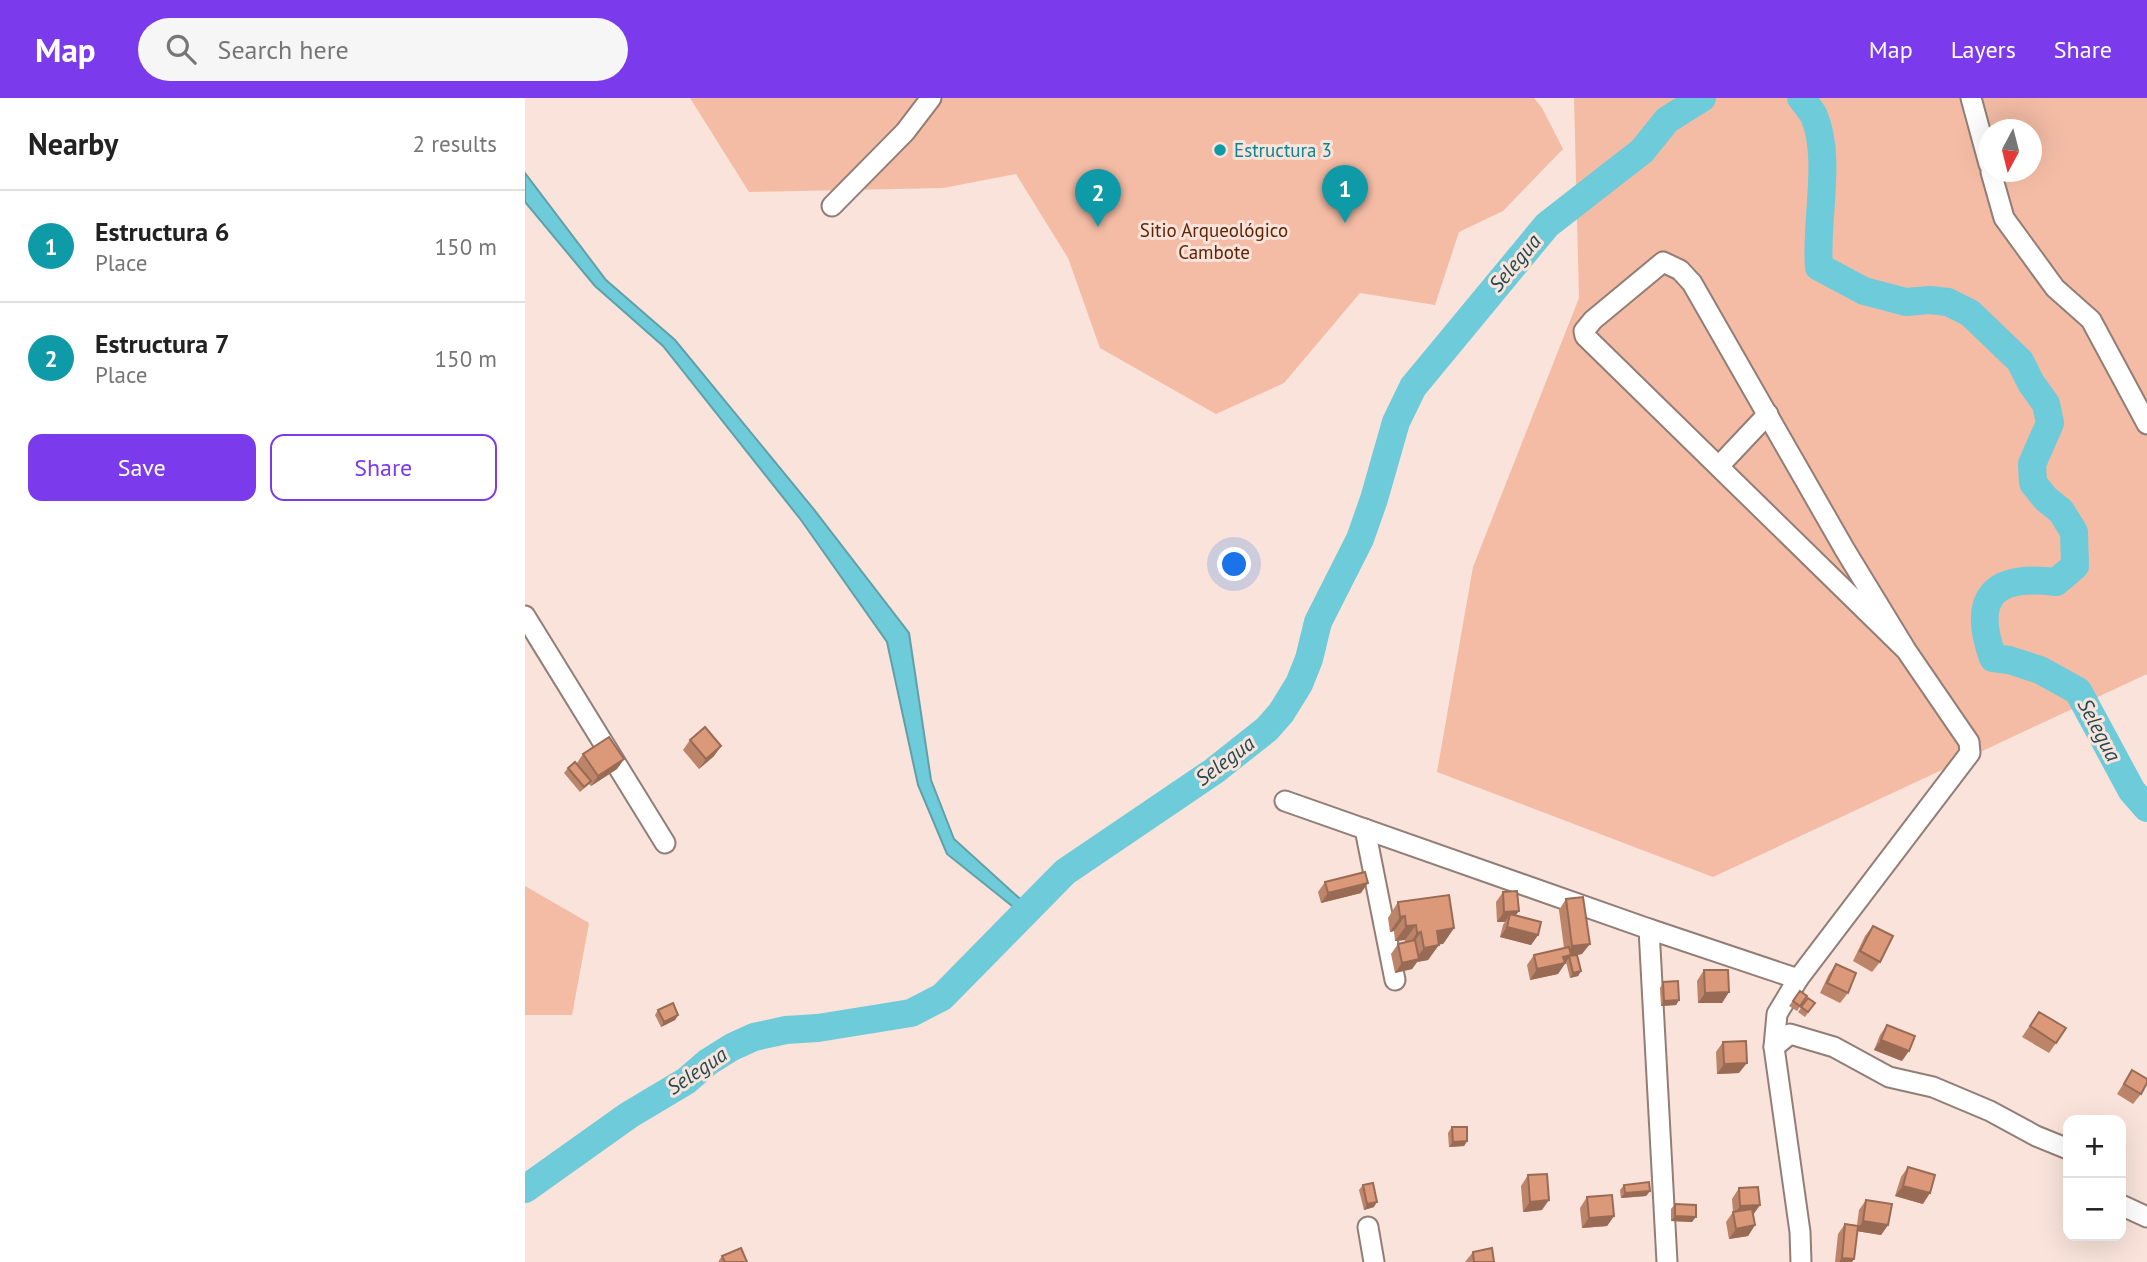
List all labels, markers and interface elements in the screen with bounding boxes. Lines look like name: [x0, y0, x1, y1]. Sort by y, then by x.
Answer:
search box: [138, 18, 628, 81]
text: Map: [35, 28, 96, 71]
icon: search: [162, 30, 200, 68]
text: Search here: [218, 33, 349, 66]
text: Map: [1869, 34, 1913, 65]
text: Layers: [1951, 34, 2016, 65]
text: Share: [2054, 34, 2112, 65]
north arrow: [1979, 119, 2042, 182]
text: Nearby: [28, 124, 118, 163]
text: 2 results: [413, 129, 497, 158]
place label: Estructura 3: [1234, 138, 1332, 162]
marker: Estructura 3: [1212, 142, 1228, 158]
pin: 1: [1322, 165, 1368, 223]
pin: 2: [1075, 169, 1121, 227]
text: Estructura 6: [95, 215, 229, 248]
park label: Sitio Arqueológico Cambote: [1140, 218, 1288, 264]
water label: Selegua: [1483, 228, 1547, 297]
text: 1: [44, 232, 58, 261]
text: 150 m: [435, 232, 497, 261]
text: Place: [95, 248, 148, 277]
text: Estructura 7: [95, 327, 229, 360]
text: 2: [44, 344, 58, 373]
text: 150 m: [435, 344, 497, 373]
text: Place: [95, 360, 148, 389]
button: Save: [28, 434, 256, 501]
button: Share: [270, 434, 497, 501]
your location: [1217, 547, 1251, 581]
water label: Selegua: [2072, 694, 2128, 766]
water label: Selegua: [1190, 729, 1260, 792]
water label: Selegua: [661, 1040, 733, 1101]
map controls: [2063, 1115, 2126, 1241]
button: +: [2063, 1115, 2126, 1178]
button: −: [2063, 1178, 2126, 1241]

